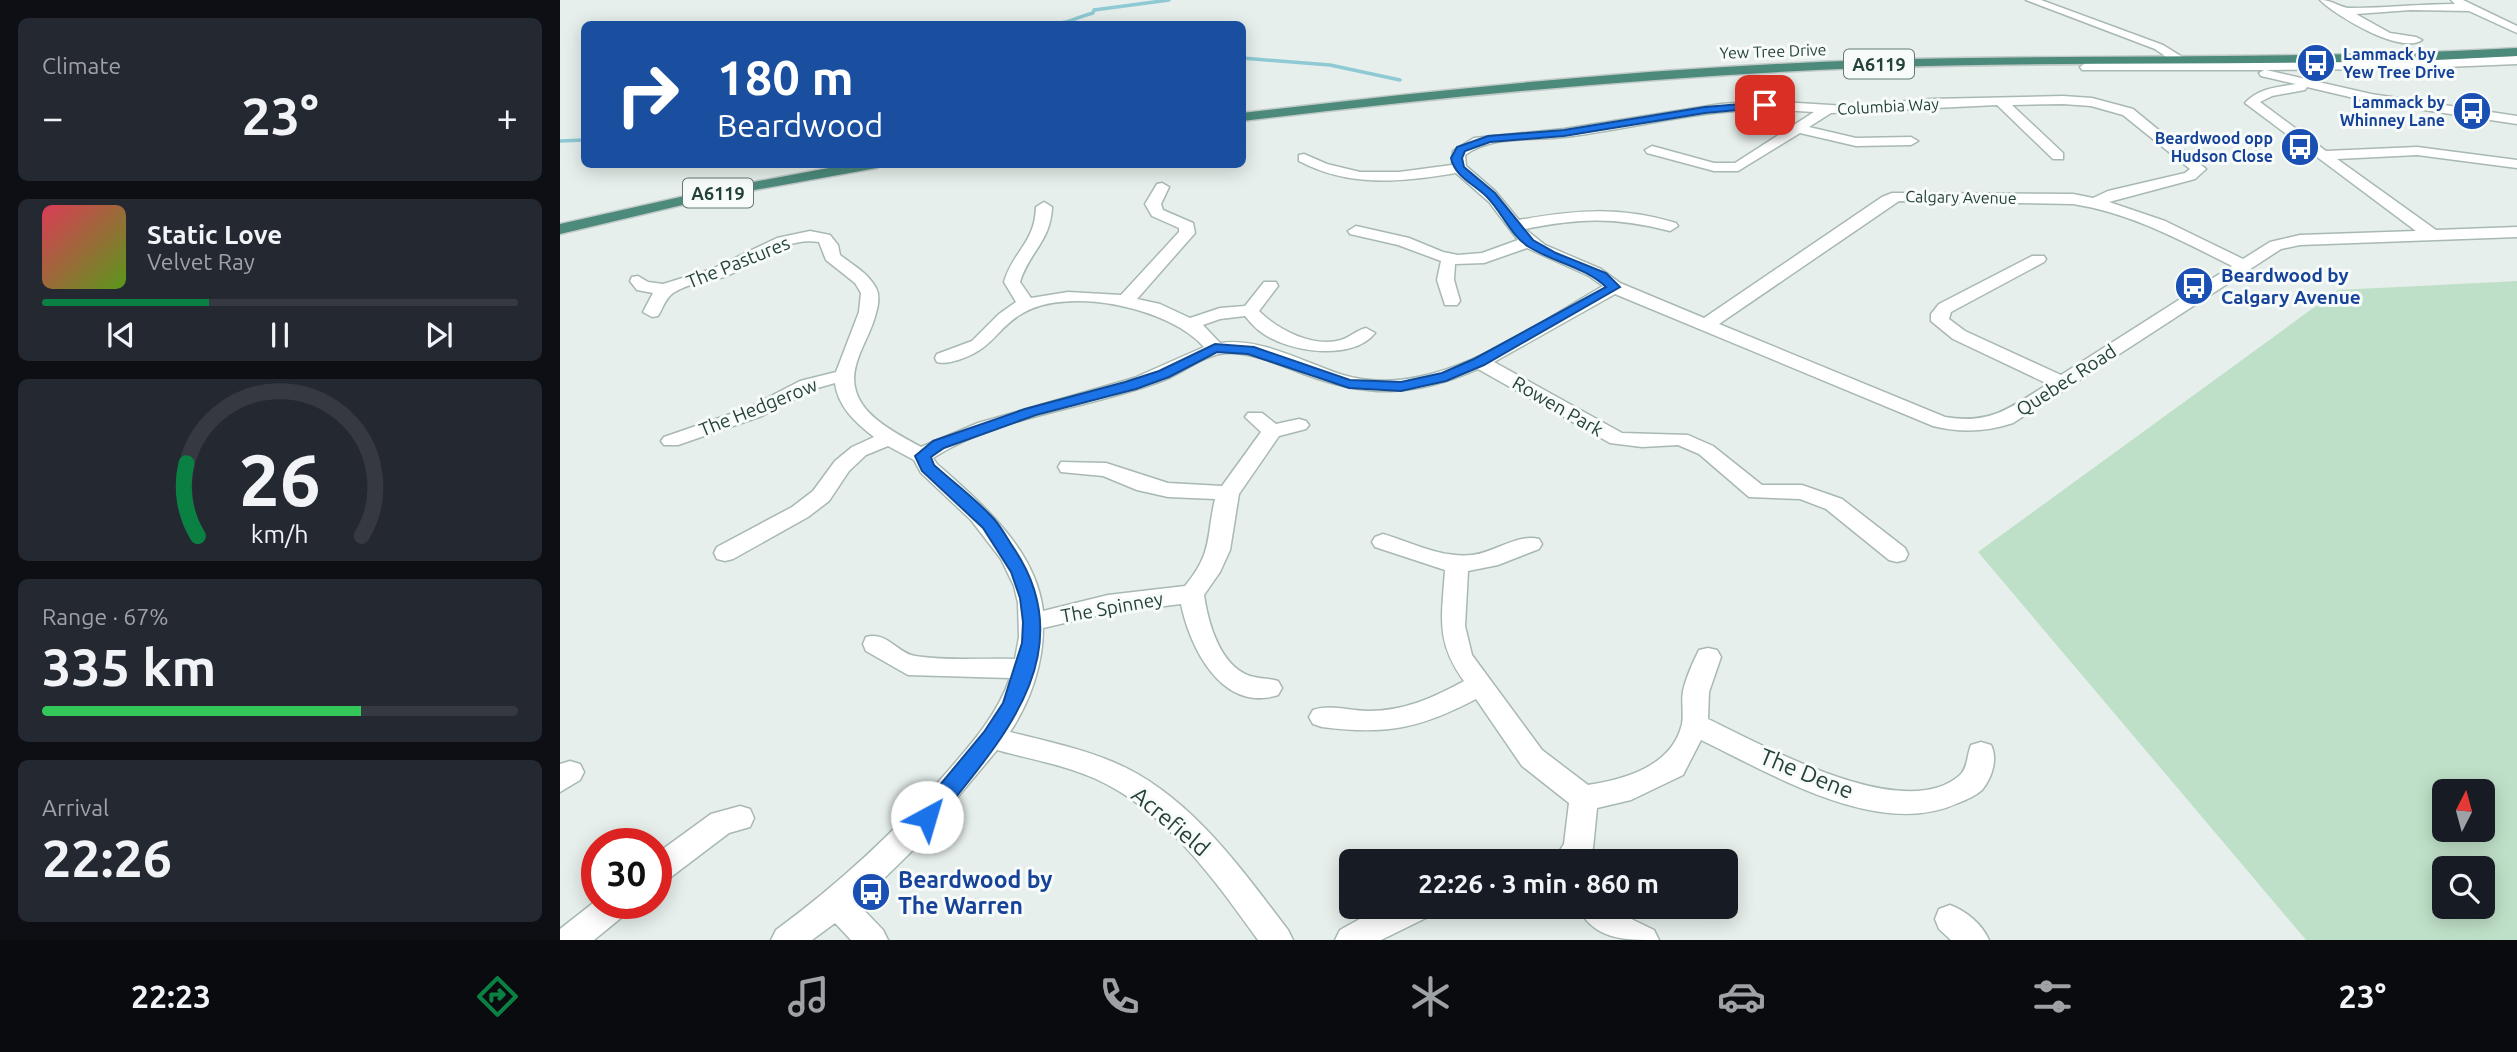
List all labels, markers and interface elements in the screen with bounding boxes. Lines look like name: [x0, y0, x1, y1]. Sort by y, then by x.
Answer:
street label: Yew Tree Drive: [1719, 40, 1827, 62]
bus stop icon: Lammack by Yew Tree Drive: [2295, 42, 2337, 84]
place label: Lammack by Yew Tree Drive: [2343, 45, 2455, 81]
icon: right: [602, 49, 693, 140]
text: 180 m: [717, 49, 854, 104]
road number: A6119: [1844, 50, 1914, 78]
text: Climate: [42, 53, 121, 78]
pin: [1735, 75, 1795, 135]
icon: arrive: [1746, 86, 1784, 124]
text: 23°: [241, 87, 319, 145]
bus stop icon: Lammack by Whinney Lane: [2451, 90, 2493, 132]
place label: Lammack by Whinney Lane: [2340, 93, 2446, 129]
street label: Columbia Way: [1837, 94, 1940, 118]
text: −: [42, 96, 63, 138]
text: +: [497, 96, 518, 138]
text: Beardwood: [717, 107, 883, 143]
bus stop icon: Beardwood opp Hudson Close: [2279, 126, 2321, 168]
place label: Beardwood opp Hudson Close: [2155, 129, 2273, 165]
road number: A6119: [683, 178, 753, 208]
street label: Calgary Avenue: [1905, 187, 2017, 207]
text: Static Love: [147, 220, 282, 249]
street label: The Pastures: [683, 231, 793, 293]
text: Velvet Ray: [147, 249, 255, 274]
place label: Beardwood by Calgary Avenue: [2221, 264, 2361, 308]
bus stop icon: Beardwood by Calgary Avenue: [2173, 265, 2215, 307]
icon: previous: [102, 316, 140, 354]
icon: pause: [261, 316, 299, 354]
icon: next: [420, 316, 458, 354]
street label: Quebec Road: [2012, 340, 2120, 420]
street label: Rowen Park: [1509, 371, 1608, 441]
street label: The Hedgerow: [696, 373, 821, 441]
text: 26: [239, 438, 321, 520]
text: km/h: [251, 520, 309, 548]
street label: The Spinney: [1059, 587, 1165, 627]
text: Range · 67%: [42, 604, 169, 629]
text: 335 km: [42, 638, 216, 696]
street label: The Dene: [1757, 743, 1857, 803]
north arrow: [2432, 779, 2496, 842]
map controls: [2432, 779, 2495, 919]
position arrow: [890, 780, 964, 854]
street label: Acrefield: [1127, 781, 1215, 861]
text: Arrival: [42, 795, 109, 820]
speed limit sign: 30: [581, 828, 672, 919]
text: 22:26: [42, 829, 172, 887]
button: search: [2432, 856, 2495, 919]
place label: Beardwood by The Warren: [898, 867, 1052, 918]
text: 22:26 · 3 min · 860 m: [1418, 869, 1659, 898]
bus stop icon: Beardwood by The Warren: [850, 871, 892, 913]
icon: directions: [473, 972, 522, 1021]
icon: music: [784, 972, 833, 1021]
icon: phone: [1095, 972, 1144, 1021]
icon: climate: [1406, 972, 1455, 1021]
icon: car: [1717, 972, 1766, 1021]
icon: filters: [2028, 972, 2077, 1021]
text: 22:23: [131, 978, 211, 1014]
text: 23°: [2339, 978, 2386, 1014]

